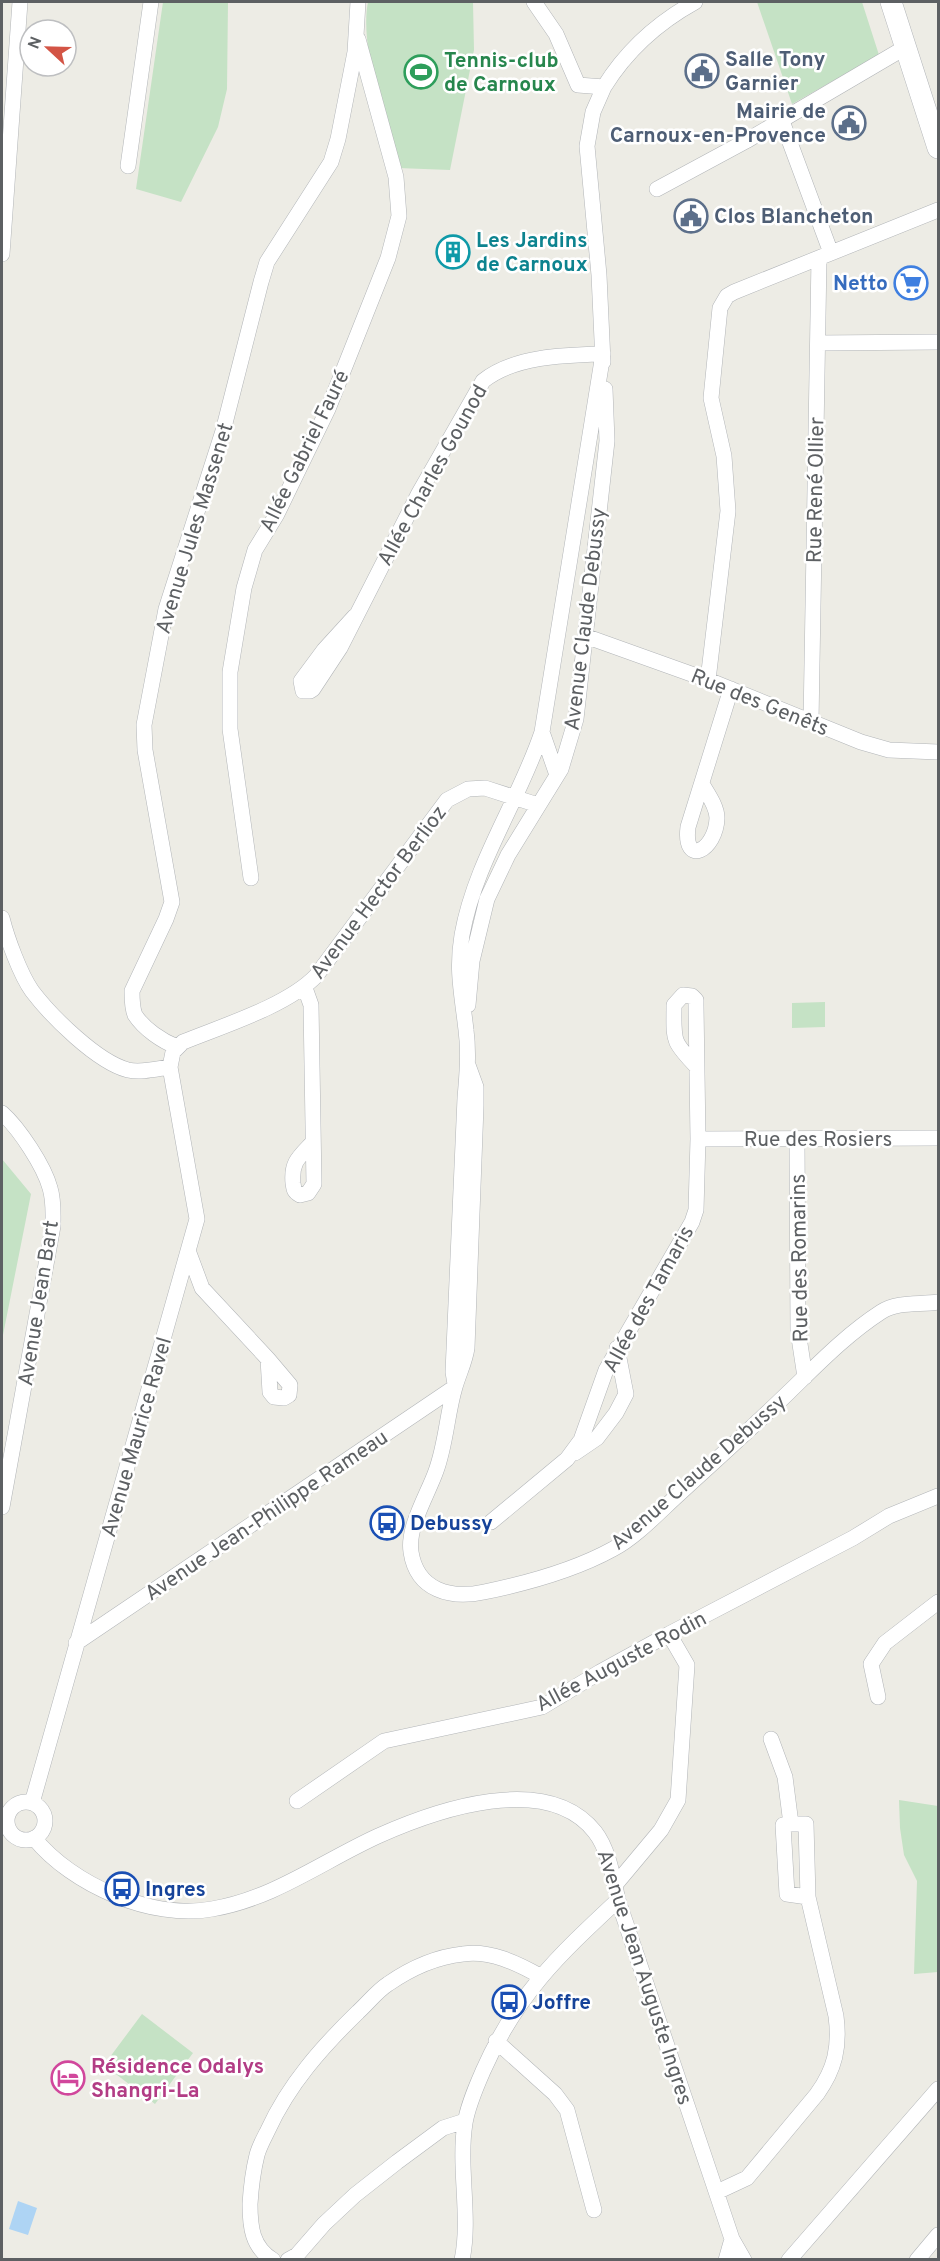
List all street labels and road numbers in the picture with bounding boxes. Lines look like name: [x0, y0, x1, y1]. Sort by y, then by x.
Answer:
street label: Allée Gabriel Fauré: [254, 366, 356, 537]
street label: Allée Charles Gounod: [372, 380, 494, 571]
street label: Rue René Ollier: [802, 417, 831, 563]
street label: Avenue Jules Massenet: [150, 420, 240, 637]
street label: Avenue Claude Debussy: [559, 506, 614, 732]
street label: Rue des Genêts: [687, 663, 832, 743]
street label: Avenue Hector Berlioz: [305, 801, 453, 985]
street label: Rue des Rosiers: [744, 1127, 892, 1154]
street label: Rue des Romarins: [786, 1173, 815, 1343]
street label: Avenue Jean Bart: [13, 1218, 66, 1388]
street label: Allée des Tamaris: [598, 1221, 701, 1378]
street label: Avenue Maurice Ravel: [96, 1334, 179, 1541]
street label: Avenue Claude Debussy: [605, 1389, 793, 1557]
street label: Avenue Jean-Philippe Rameau: [140, 1425, 394, 1608]
street label: Allée Auguste Rodin: [532, 1606, 712, 1719]
street label: Avenue Jean Auguste Ingres: [590, 1846, 698, 2108]

